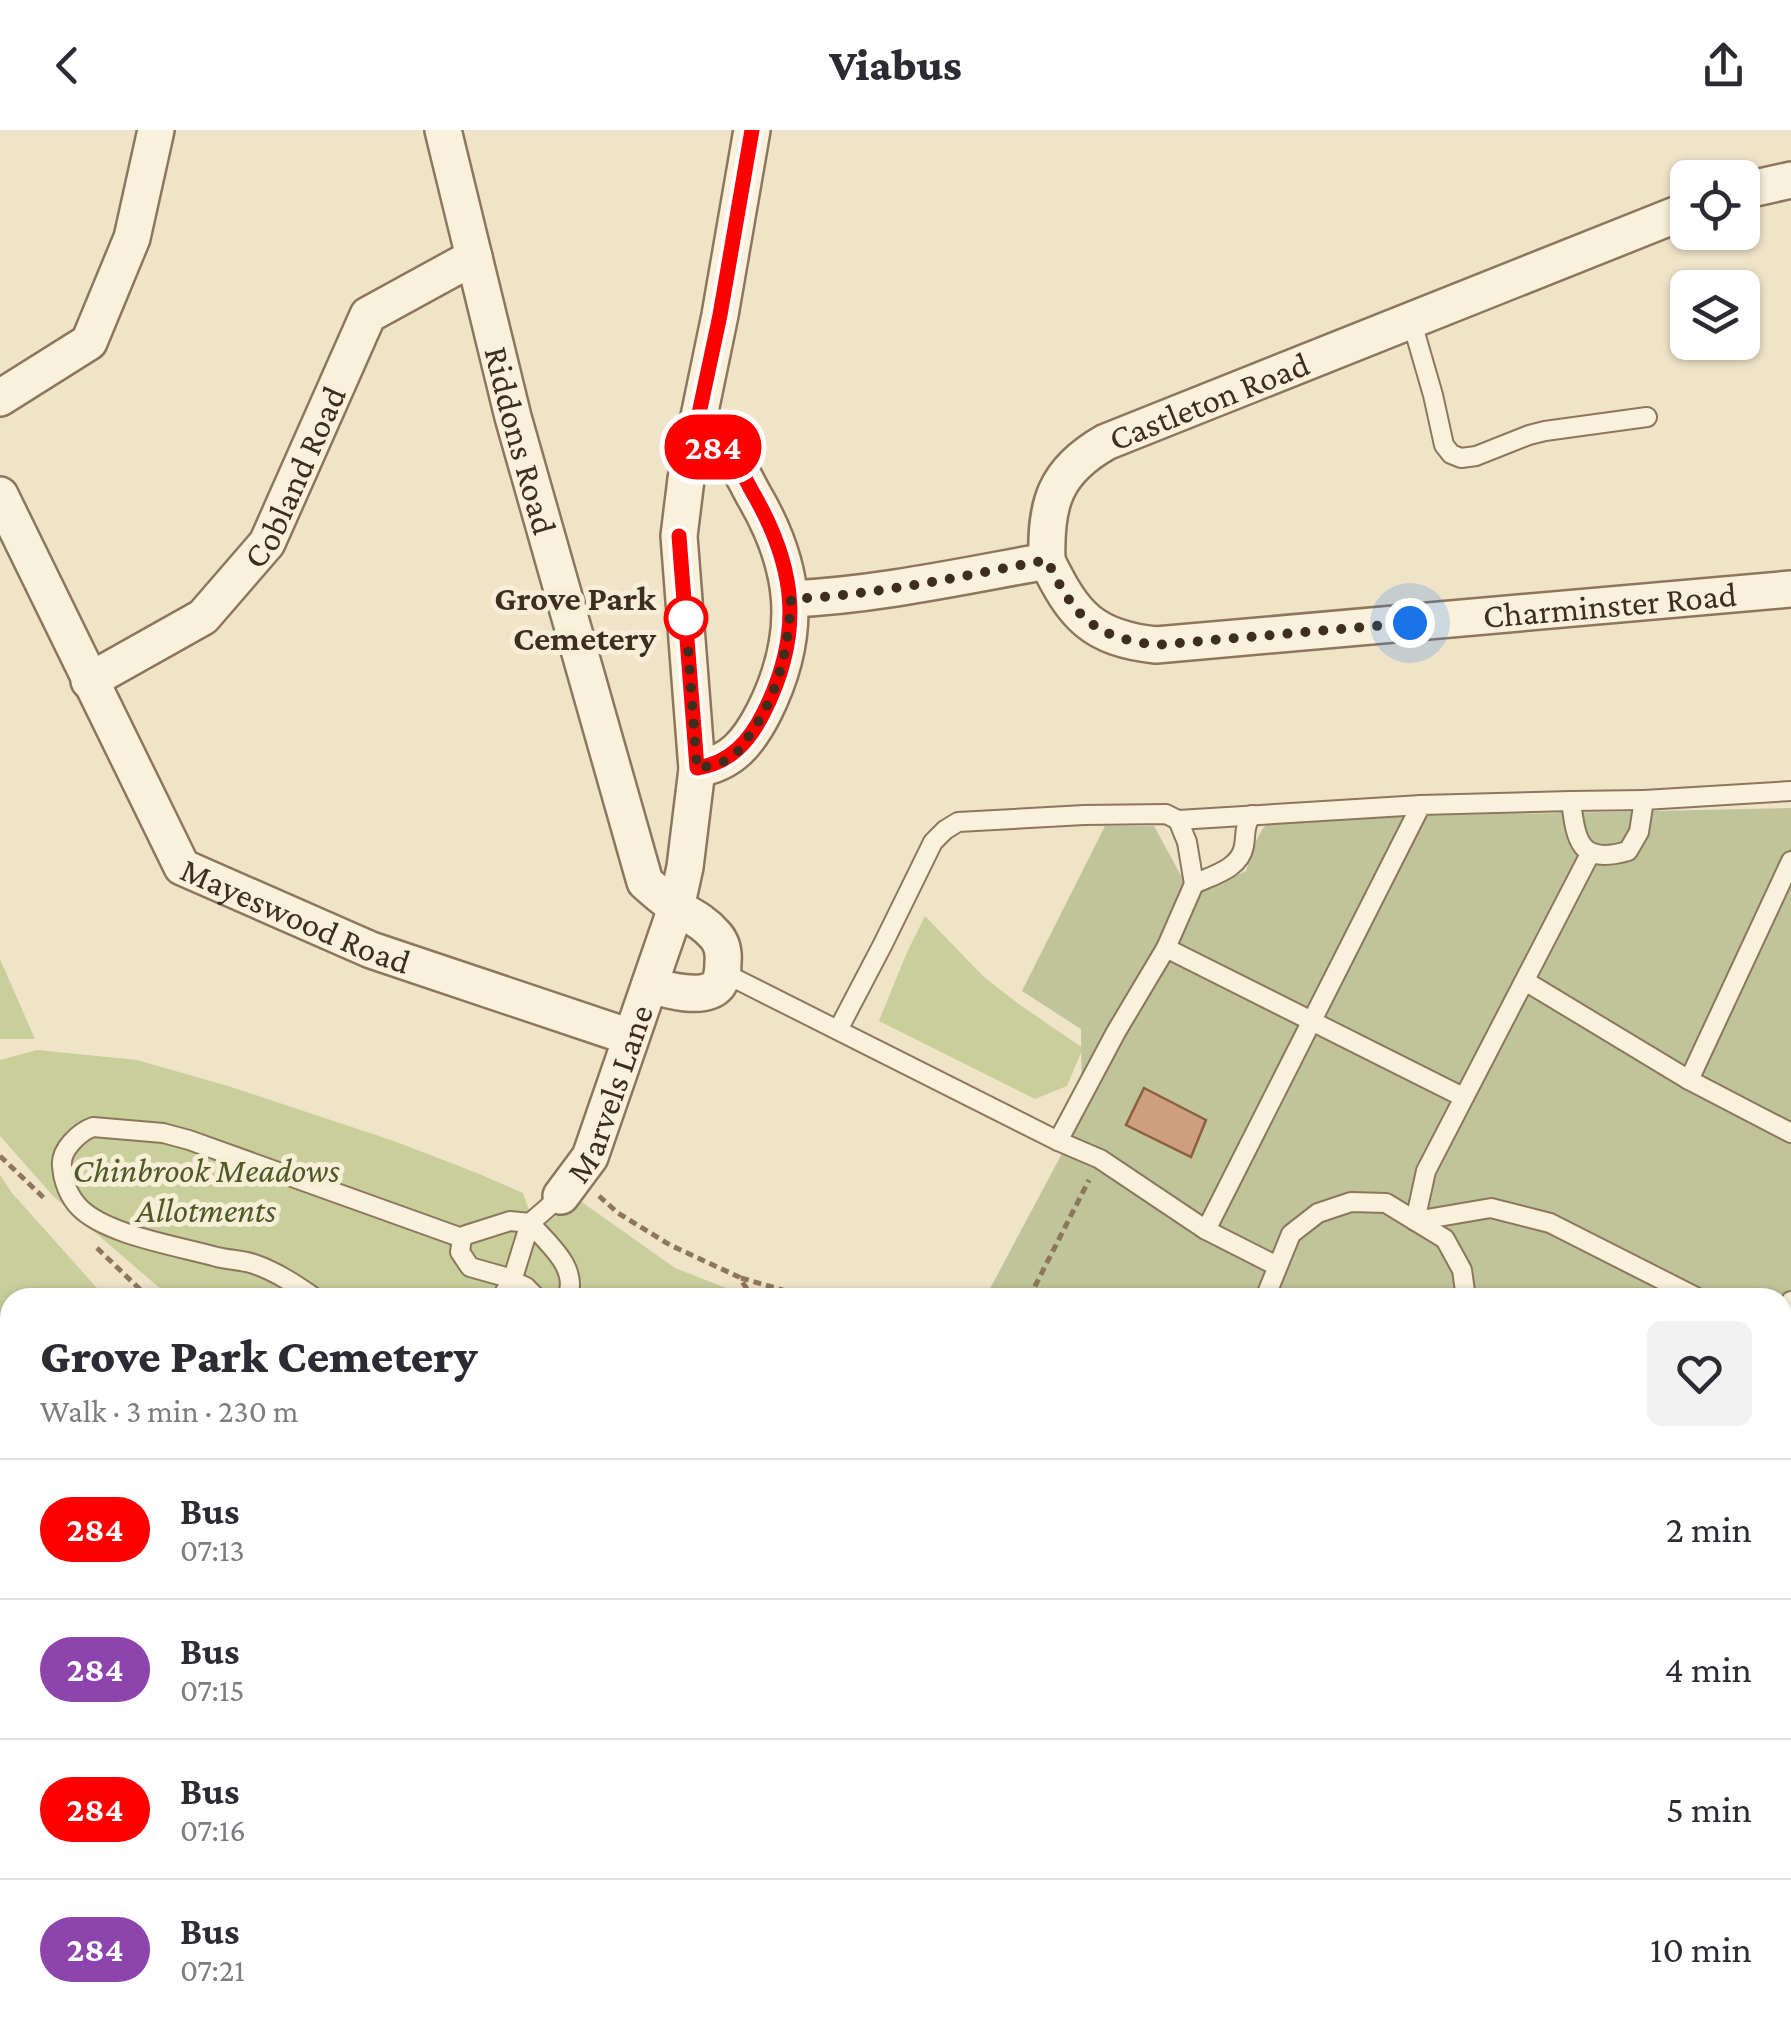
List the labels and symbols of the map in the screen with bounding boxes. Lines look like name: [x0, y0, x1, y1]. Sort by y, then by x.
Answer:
street label: Riddons Road: [477, 343, 565, 539]
street label: Castleton Road: [1103, 344, 1315, 458]
street label: Cobland Road: [235, 380, 353, 576]
line badge: 284: [656, 414, 770, 480]
street label: Charminster Road: [1481, 574, 1738, 636]
place label: Grove Park Cemetery: [494, 579, 657, 658]
marker: Grove Park Cemetery: [665, 597, 707, 639]
your location: [1385, 598, 1435, 648]
street label: Mayeswood Road: [175, 849, 416, 981]
street label: Marvels Lane: [558, 1000, 661, 1190]
park label: Chinbrook Meadows Allotments: [73, 1151, 340, 1230]

